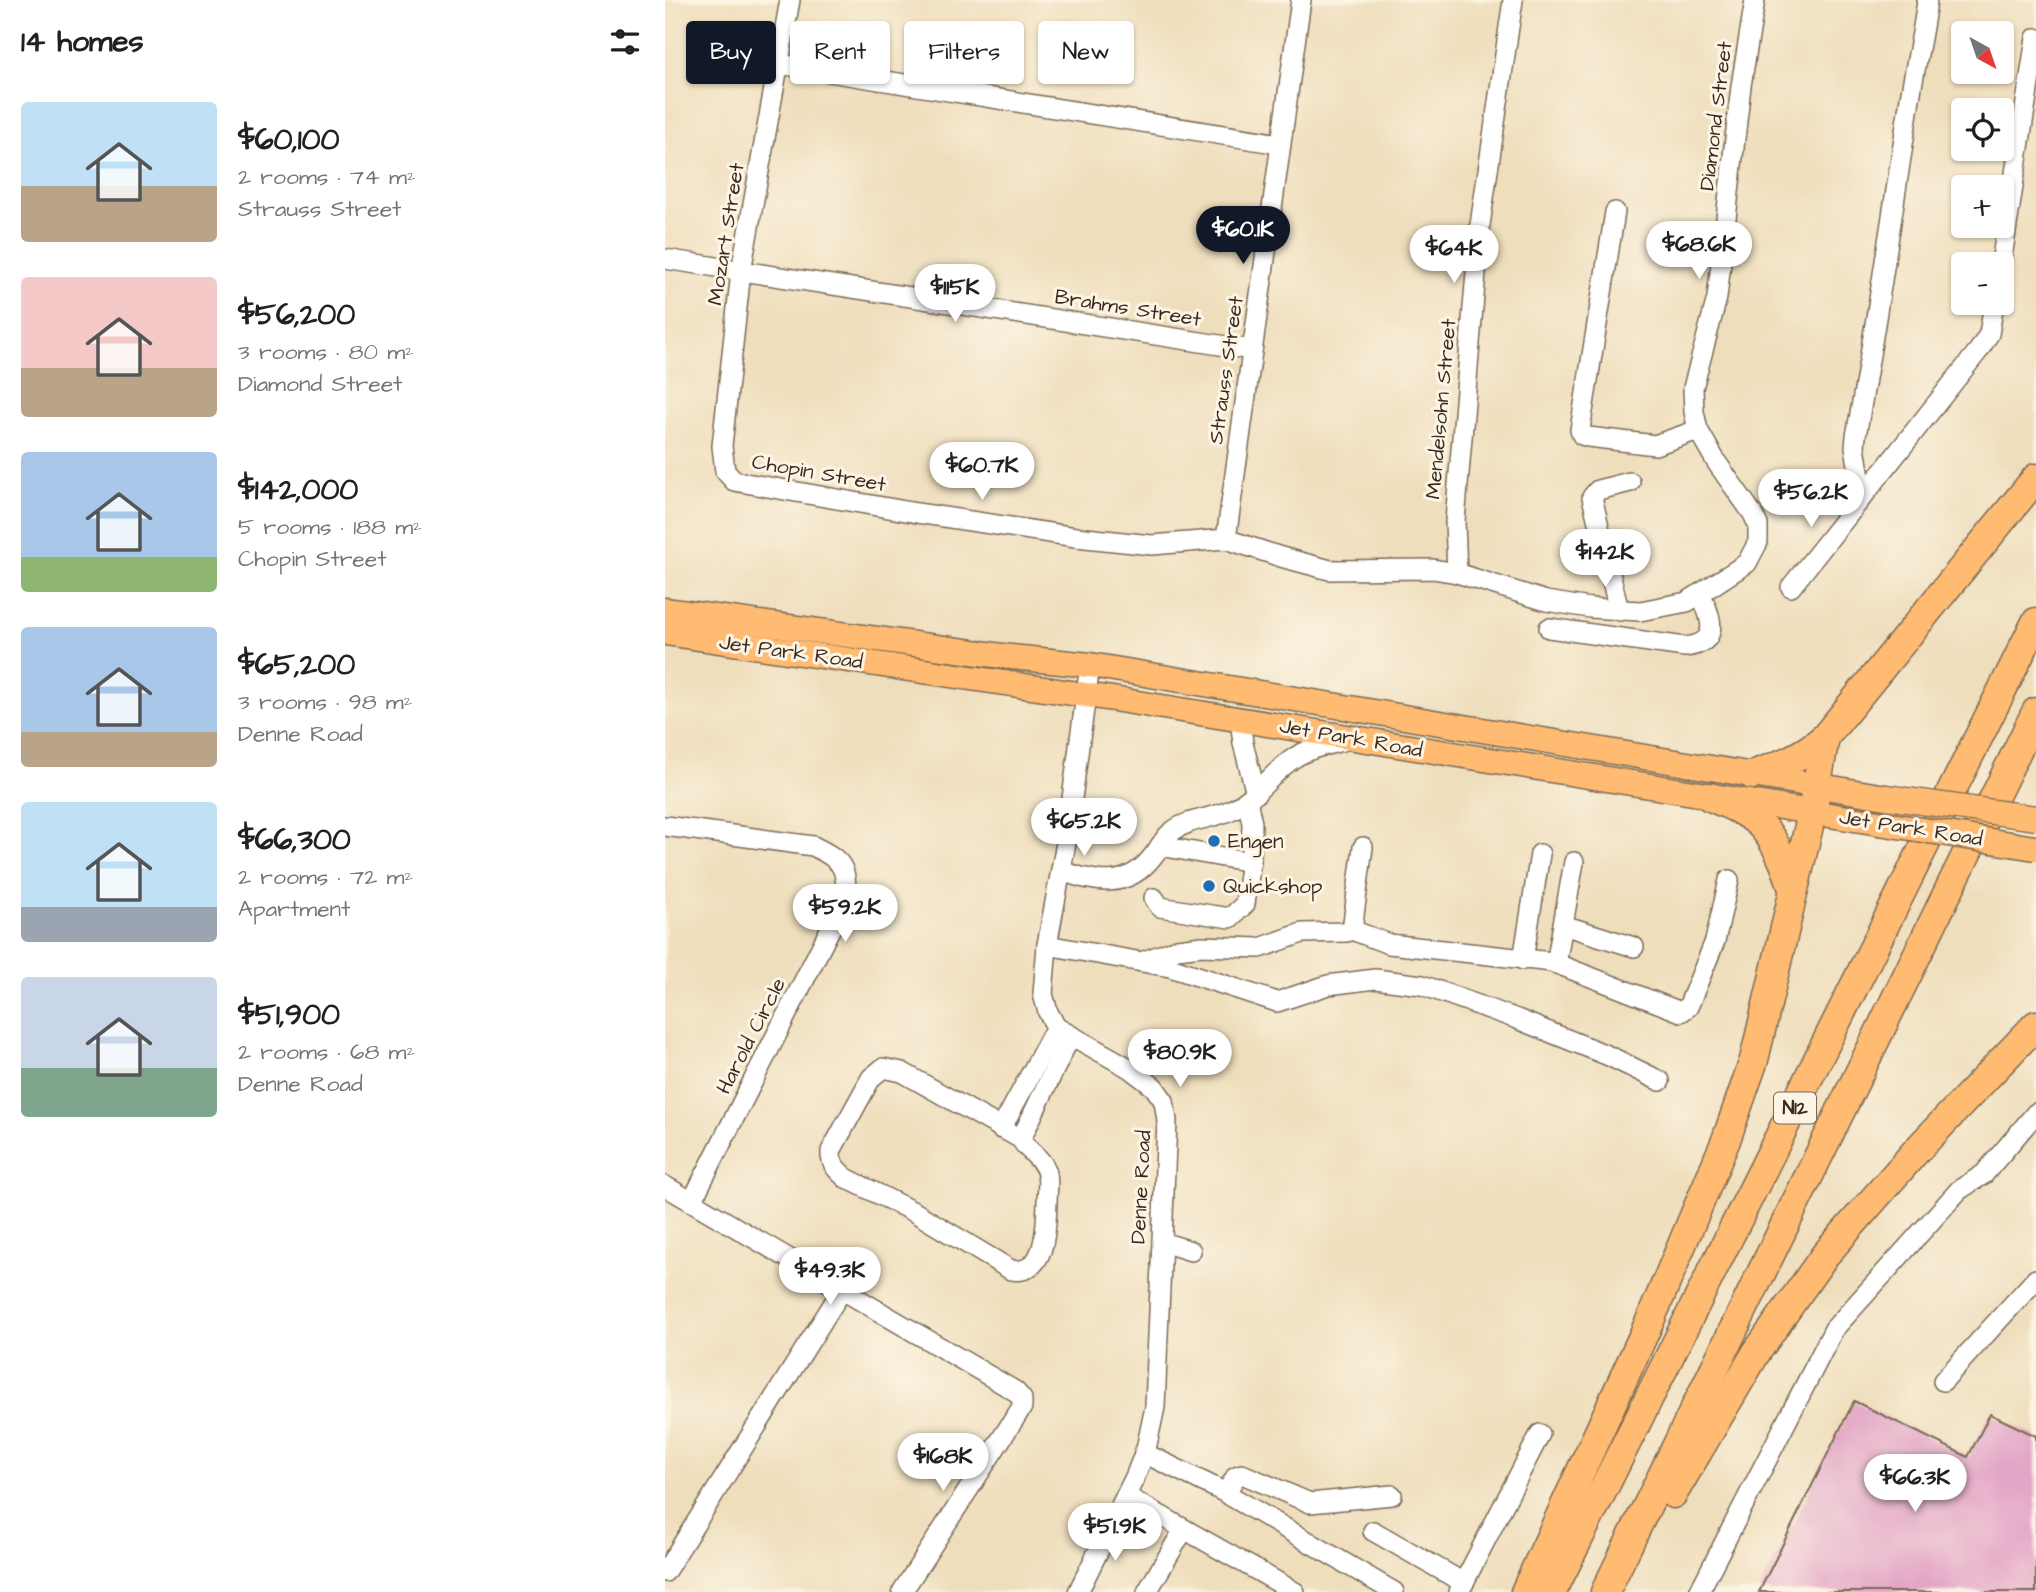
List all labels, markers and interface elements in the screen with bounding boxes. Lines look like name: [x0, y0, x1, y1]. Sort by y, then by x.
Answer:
text: 14 homes: [21, 21, 144, 63]
chip: Buy: [686, 21, 776, 84]
chip: Rent: [790, 21, 890, 84]
chip: Filters: [904, 21, 1024, 84]
chip: New: [1038, 21, 1134, 84]
north arrow: [1951, 21, 2014, 84]
map controls: [1951, 21, 2014, 315]
icon: filters: [606, 23, 644, 61]
street label: Diamond Street: [1692, 39, 1740, 192]
button: locate: [1951, 98, 2014, 161]
text: $60,100: [238, 119, 339, 161]
icon: home: [77, 130, 161, 214]
street label: Mozart Street: [700, 160, 752, 307]
text: 2 rooms · 74 m²: [238, 161, 416, 193]
button: +: [1951, 175, 2014, 238]
text: Strauss Street: [238, 193, 401, 225]
pin: $60.1K: [1186, 206, 1300, 266]
text: $60.1K: [1212, 213, 1274, 245]
pin: $68.6K: [1642, 222, 1756, 281]
pin: $64K: [1413, 226, 1495, 285]
text: $68.6K: [1662, 228, 1736, 260]
text: $64K: [1426, 232, 1482, 264]
button: −: [1951, 252, 2014, 315]
pin: $115K: [906, 264, 1004, 324]
text: $115K: [931, 271, 979, 303]
street label: Brahms Street: [1053, 282, 1204, 334]
text: $56,200: [238, 294, 355, 336]
street label: Strauss Street: [1201, 294, 1251, 446]
icon: home: [77, 305, 161, 389]
street label: Mendelsohn Street: [1419, 317, 1463, 500]
text: 3 rooms · 80 m²: [238, 336, 414, 368]
text: Diamond Street: [238, 368, 402, 400]
pin: $60.7K: [925, 442, 1039, 502]
street label: Chopin Street: [750, 447, 889, 500]
text: $60.7K: [945, 449, 1019, 481]
text: $142,000: [238, 469, 358, 511]
pin: $56.2K: [1754, 470, 1868, 529]
text: $56.2K: [1774, 476, 1848, 508]
icon: home: [77, 480, 161, 564]
text: 5 rooms · 188 m²: [238, 511, 422, 543]
pin: $142K: [1556, 530, 1654, 589]
text: $142K: [1576, 536, 1634, 568]
text: Chopin Street: [238, 543, 387, 575]
street label: Jet Park Road: [717, 628, 865, 676]
text: $65,200: [238, 644, 355, 686]
icon: home: [77, 655, 161, 739]
text: 3 rooms · 98 m²: [238, 686, 412, 718]
street label: Jet Park Road: [1277, 711, 1425, 765]
text: Denne Road: [238, 718, 363, 750]
pin: $65.2K: [1027, 798, 1141, 858]
street label: Jet Park Road: [1837, 802, 1985, 854]
text: $65.2K: [1047, 805, 1121, 837]
text: $66,300: [238, 819, 351, 861]
place label: Engen: [1228, 827, 1284, 858]
icon: home: [77, 830, 161, 914]
marker: Engen: [1206, 833, 1222, 849]
text: 2 rooms · 72 m²: [238, 861, 413, 893]
place label: Quickshop: [1223, 872, 1323, 902]
marker: Quickshop: [1201, 878, 1217, 894]
pin: $59.2K: [788, 884, 902, 944]
text: $59.2K: [809, 891, 881, 923]
text: Apartment: [238, 893, 350, 925]
street label: Harold Circle: [709, 973, 793, 1099]
text: $51,900: [238, 994, 340, 1036]
icon: home: [77, 1005, 161, 1089]
pin: $80.9K: [1123, 1030, 1237, 1089]
text: 2 rooms · 68 m²: [238, 1036, 415, 1068]
text: $80.9K: [1144, 1036, 1216, 1068]
text: Denne Road: [238, 1068, 363, 1100]
road number: N12: [1774, 1092, 1816, 1124]
street label: Denne Road: [1124, 1129, 1158, 1245]
pin: $49.3K: [773, 1248, 887, 1307]
text: $49.3K: [795, 1254, 865, 1286]
pin: $168K: [894, 1434, 992, 1493]
text: $168K: [913, 1440, 973, 1472]
pin: $66.3K: [1858, 1454, 1972, 1514]
text: $66.3K: [1880, 1461, 1950, 1493]
pin: $51.9K: [1058, 1504, 1172, 1563]
text: $51.9K: [1084, 1510, 1146, 1542]

